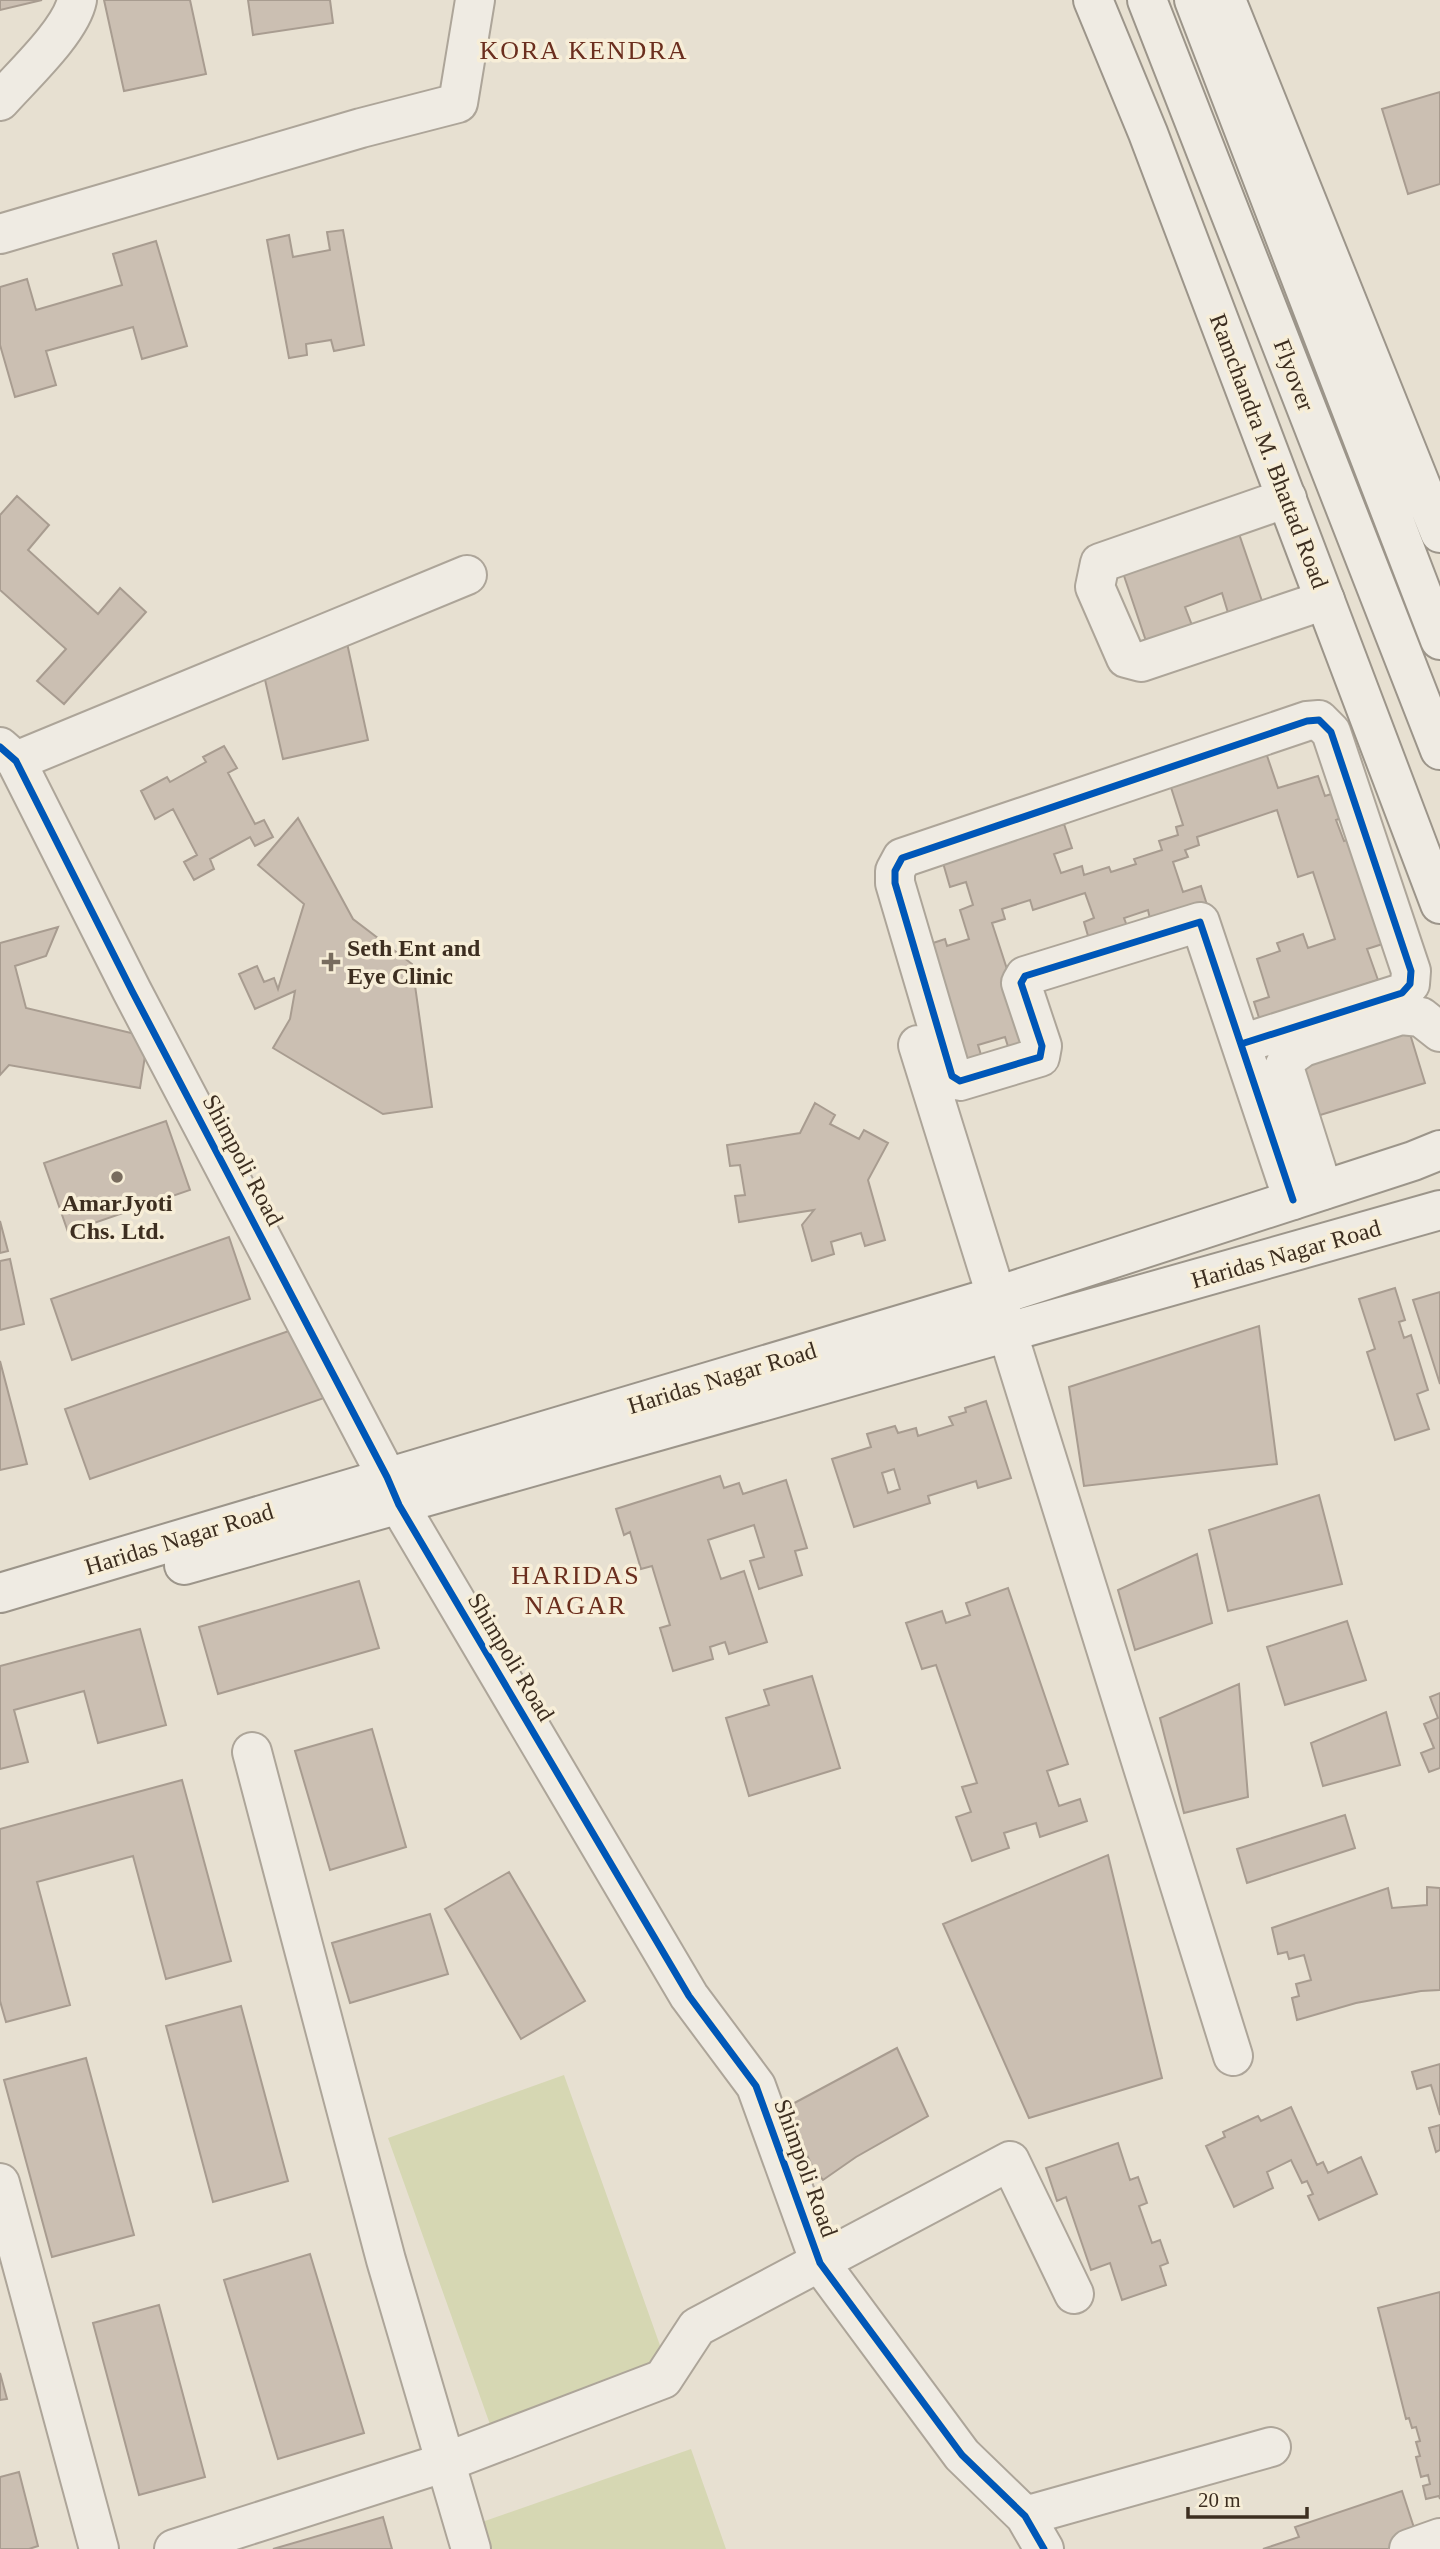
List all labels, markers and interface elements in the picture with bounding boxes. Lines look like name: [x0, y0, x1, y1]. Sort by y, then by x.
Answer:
district label: KORA KENDRA: [479, 36, 689, 65]
street label: Ramchandra M. Bhattad Road: [1205, 310, 1333, 592]
street label: Flyover: [1268, 335, 1320, 415]
place label: Seth Ent and Eye Clinic: [347, 935, 481, 989]
marker: Seth Ent and Eye Clinic: [321, 952, 341, 972]
street label: Shimpoli Road: [198, 1090, 288, 1230]
marker: AmarJyoti Chs. Ltd.: [109, 1169, 125, 1185]
place label: AmarJyoti Chs. Ltd.: [62, 1190, 173, 1244]
street label: Haridas Nagar Road: [1188, 1214, 1384, 1294]
street label: Haridas Nagar Road: [625, 1337, 819, 1419]
street label: Haridas Nagar Road: [82, 1498, 276, 1580]
district label: HARIDAS NAGAR: [511, 1561, 641, 1620]
street label: Shimpoli Road: [463, 1588, 559, 1726]
street label: Shimpoli Road: [769, 2096, 843, 2240]
scale bar: [1188, 2476, 1307, 2520]
text: 20 m: [1198, 2488, 1241, 2512]

